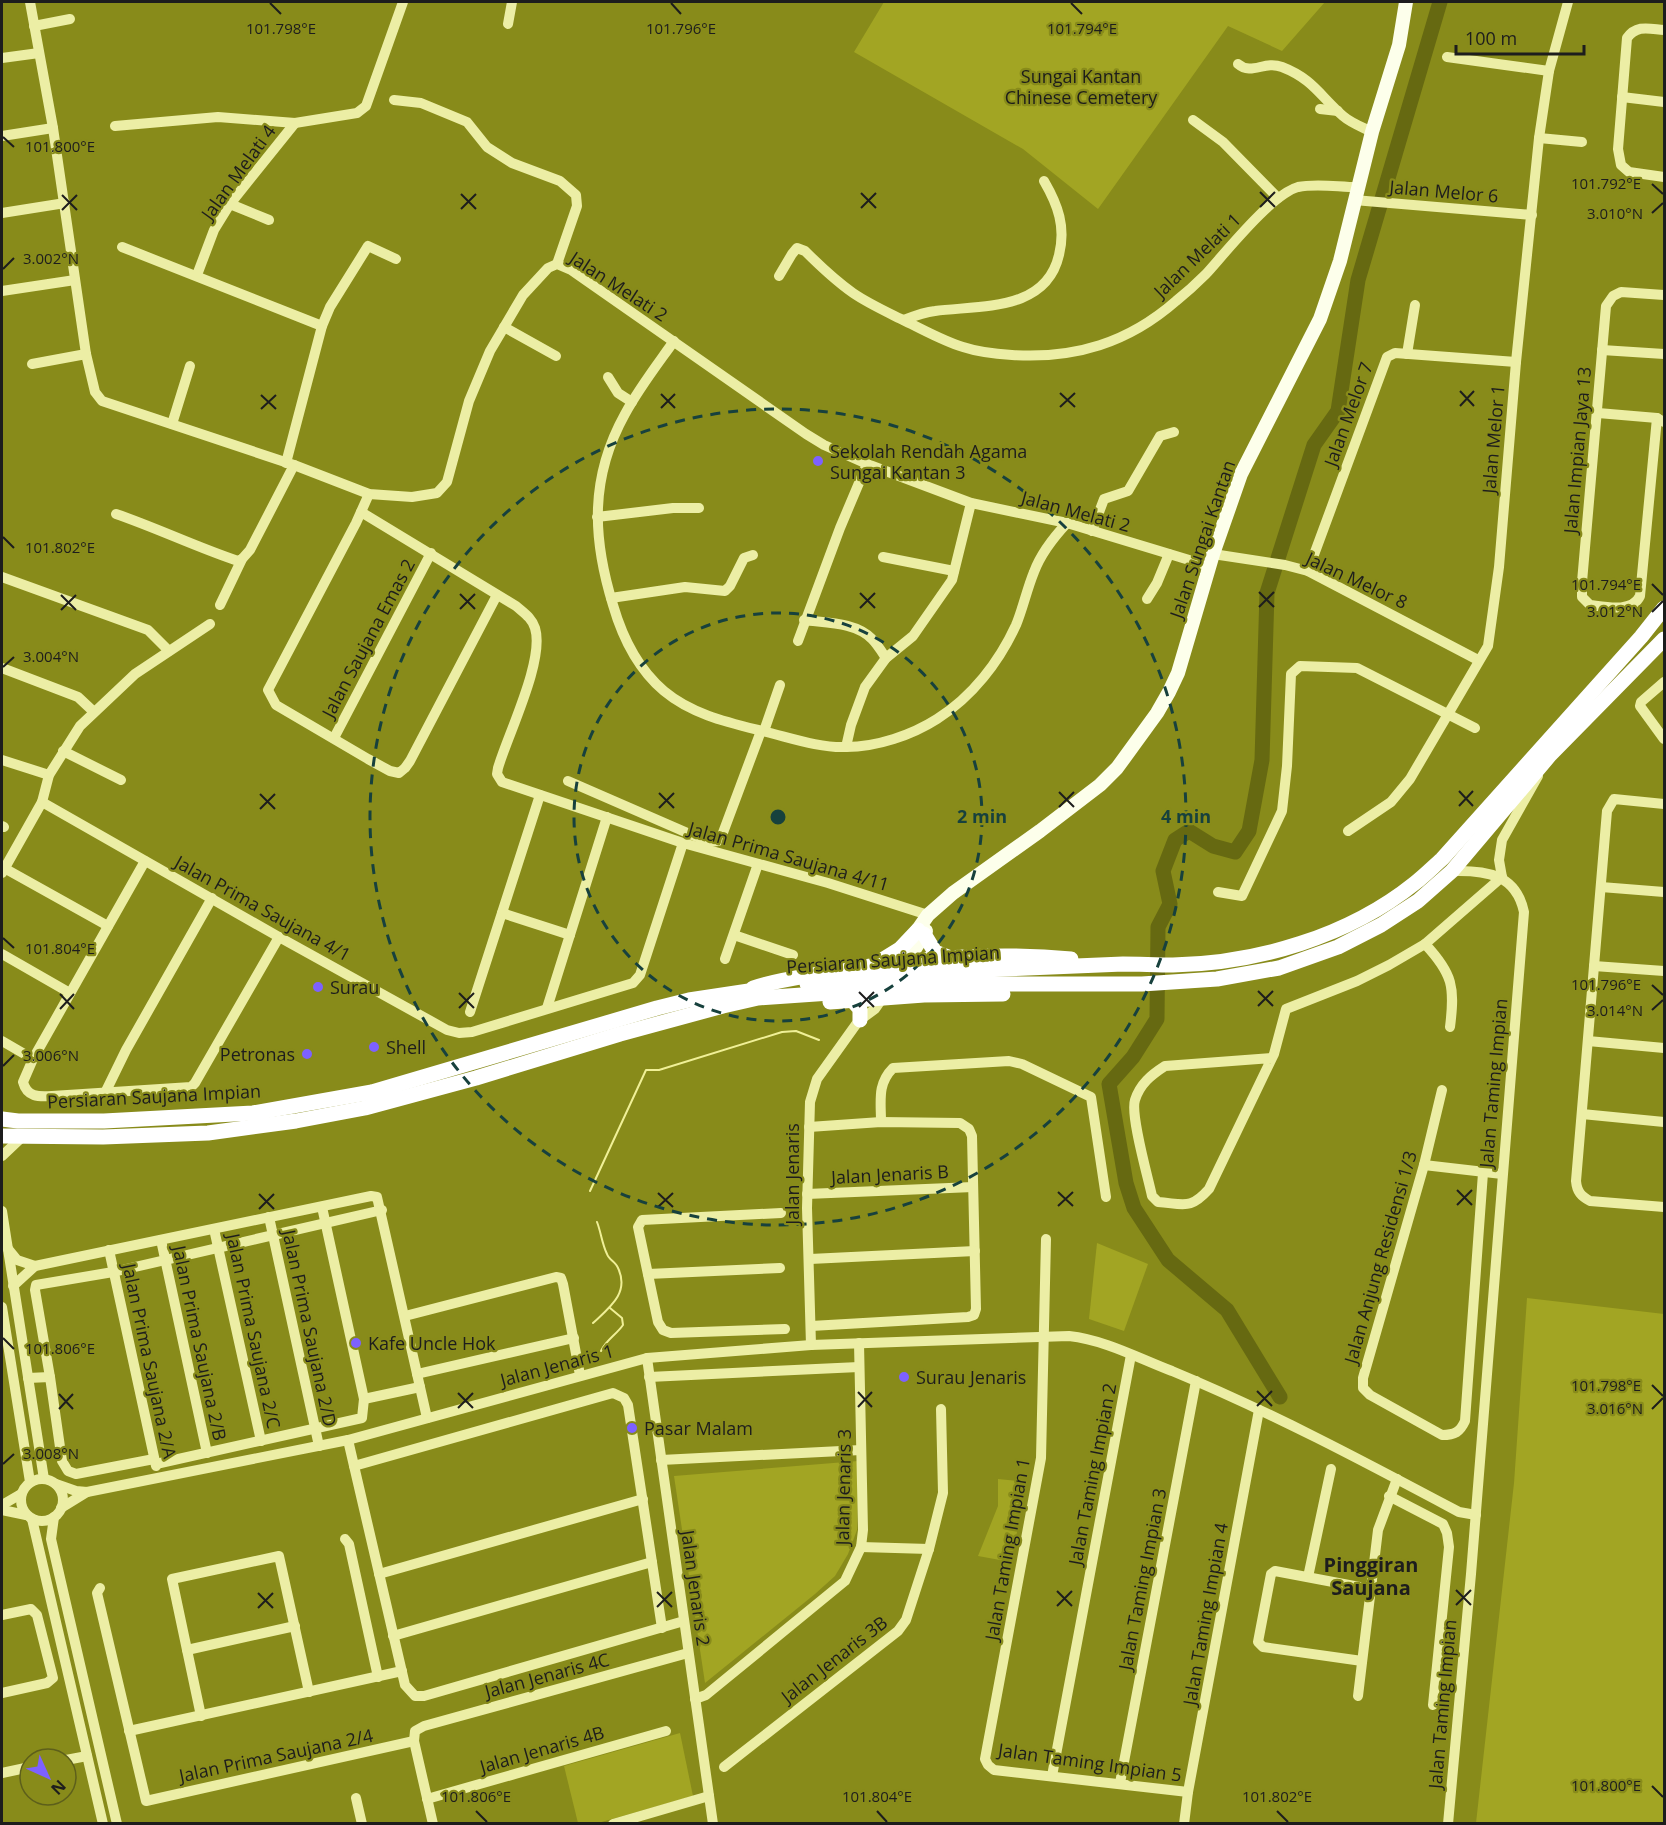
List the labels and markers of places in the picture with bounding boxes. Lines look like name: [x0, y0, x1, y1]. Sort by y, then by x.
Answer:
place label: Sekolah Rendah Agama Sungai Kantan 3: [830, 439, 1027, 484]
marker: Sekolah Rendah Agama Sungai Kantan 3: [811, 454, 825, 468]
centre of rings: [768, 807, 788, 827]
place label: Surau: [330, 975, 379, 999]
marker: Surau: [311, 980, 325, 994]
place label: Shell: [386, 1035, 426, 1059]
marker: Shell: [367, 1040, 381, 1054]
place label: Petronas: [220, 1042, 295, 1066]
marker: Petronas: [300, 1047, 314, 1061]
place label: Kafe Uncle Hok: [368, 1331, 496, 1355]
marker: Kafe Uncle Hok: [349, 1336, 363, 1350]
place label: Surau Jenaris: [916, 1365, 1026, 1389]
marker: Surau Jenaris: [897, 1370, 911, 1384]
place label: Pasar Malam: [644, 1416, 753, 1440]
marker: Pasar Malam: [625, 1421, 639, 1435]

